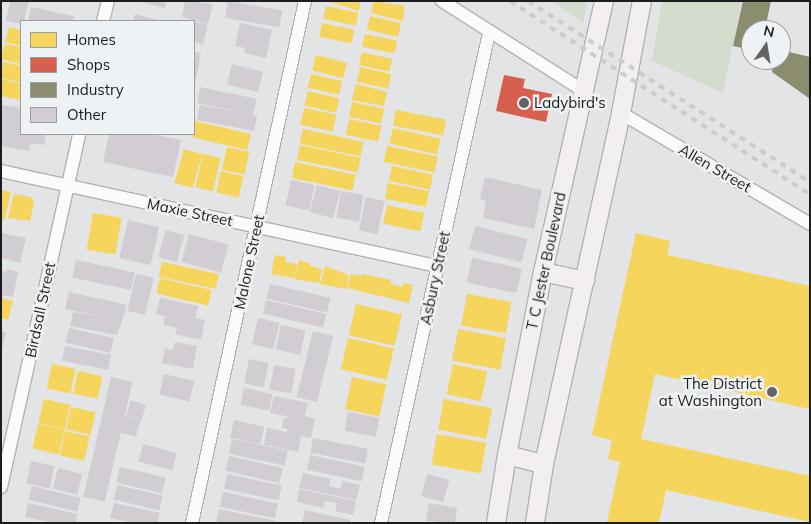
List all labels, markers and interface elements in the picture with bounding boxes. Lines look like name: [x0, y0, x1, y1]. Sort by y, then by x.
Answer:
legend: [20, 20, 195, 135]
north arrow: [741, 20, 791, 70]
text: N: [762, 21, 776, 41]
text: Homes: [67, 30, 116, 49]
text: Shops: [67, 55, 110, 74]
text: Industry: [67, 80, 124, 99]
place label: Ladybird's: [534, 94, 606, 112]
marker: Ladybird's: [518, 97, 530, 109]
text: Other: [67, 105, 106, 124]
street label: Allen Street: [676, 140, 754, 196]
street label: T C Jester Boulevard: [523, 190, 569, 332]
street label: Maxie Street: [146, 194, 234, 230]
street label: Malone Street: [230, 213, 268, 311]
street label: Asbury Street: [416, 230, 454, 326]
street label: Birdsall Street: [21, 261, 59, 359]
place label: The District at Washington: [659, 374, 762, 409]
marker: The District at Washington: [766, 386, 778, 398]

